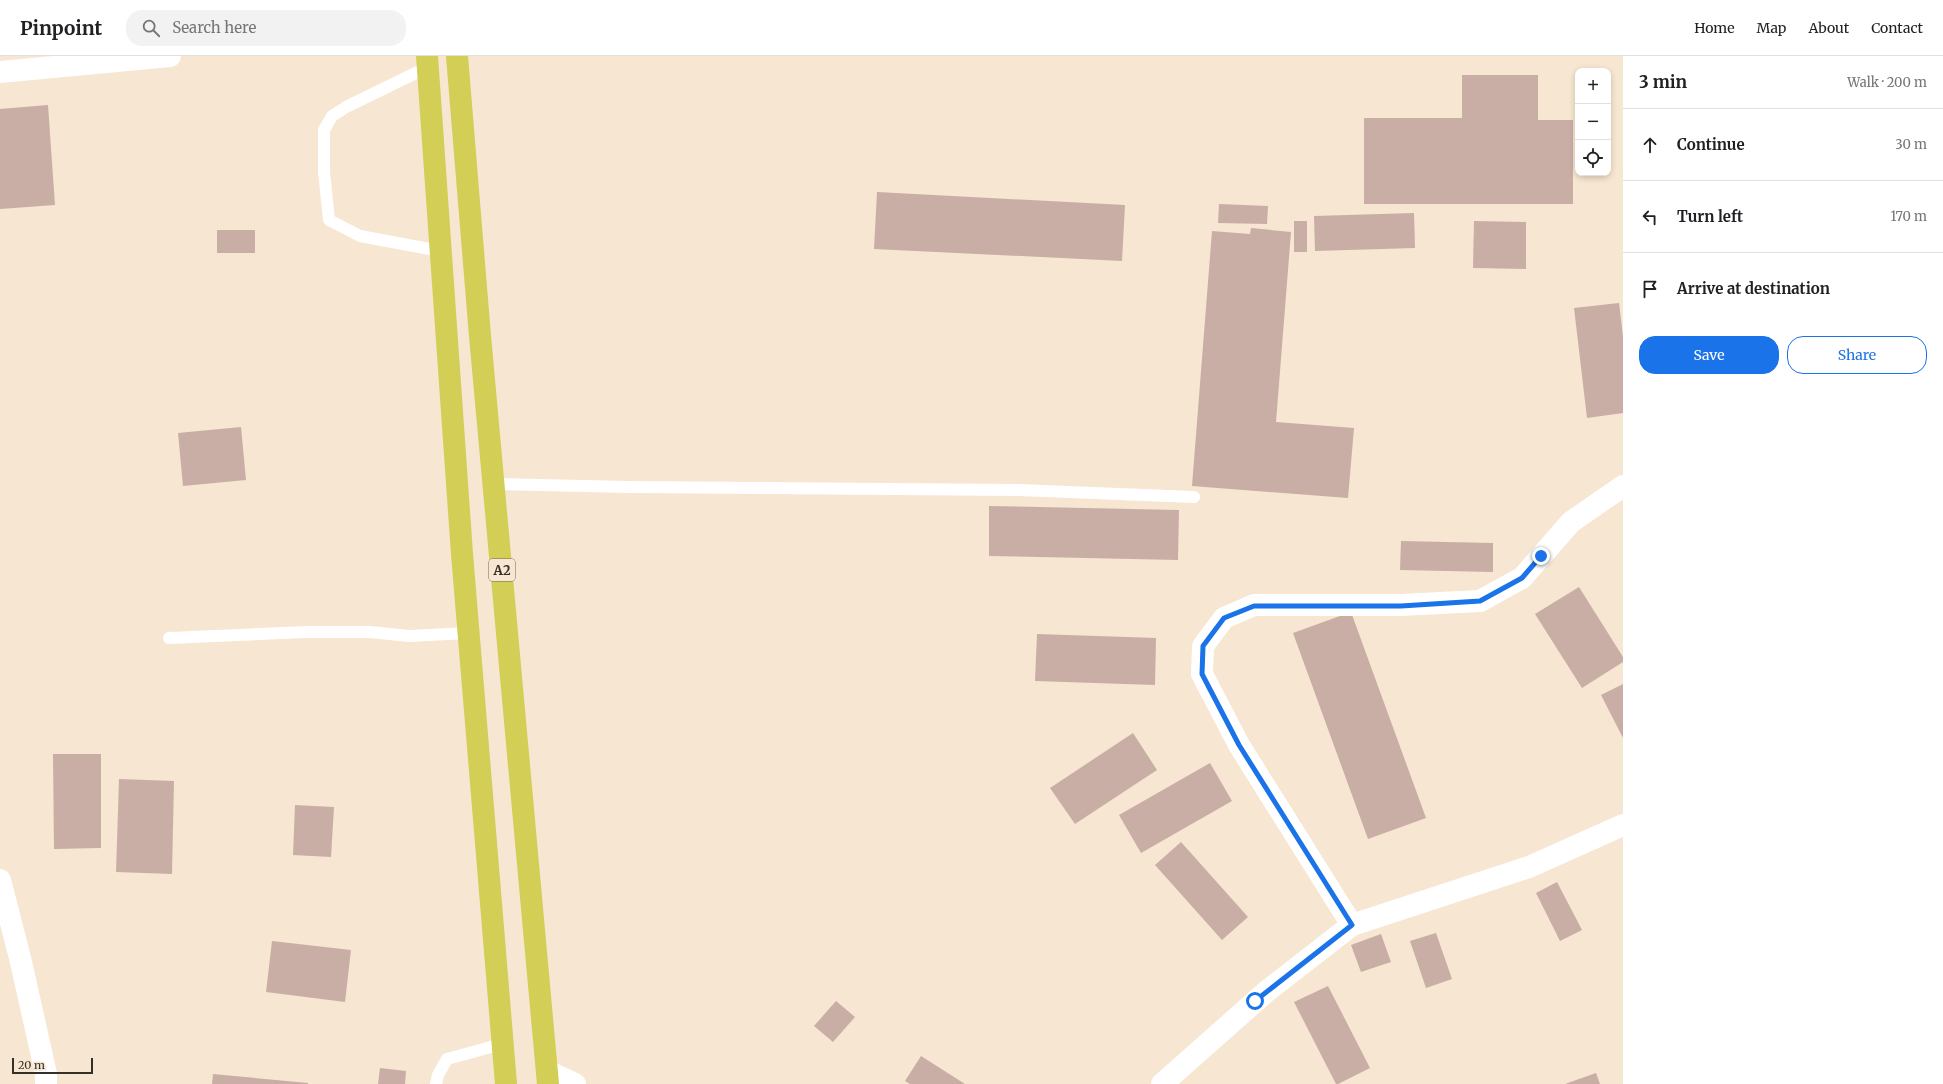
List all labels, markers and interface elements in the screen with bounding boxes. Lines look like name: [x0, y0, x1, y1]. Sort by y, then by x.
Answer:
search box: [126, 10, 406, 46]
text: Pinpoint: [20, 16, 102, 40]
icon: search: [140, 17, 162, 39]
text: Search here: [172, 18, 256, 37]
text: Home: [1694, 19, 1735, 37]
text: Map: [1757, 19, 1786, 37]
text: About: [1808, 19, 1849, 37]
text: Contact: [1871, 19, 1923, 37]
map controls: [1575, 68, 1611, 176]
button: +: [1575, 68, 1611, 104]
text: 3 min: [1639, 71, 1687, 93]
text: Walk · 200 m: [1847, 74, 1927, 91]
button: −: [1575, 104, 1611, 140]
icon: ahead: [1639, 134, 1661, 156]
text: Continue: [1677, 135, 1745, 154]
text: 30 m: [1895, 136, 1927, 153]
button: locate: [1575, 140, 1611, 176]
icon: left: [1639, 206, 1661, 228]
text: Turn left: [1677, 207, 1743, 226]
text: 170 m: [1890, 208, 1927, 225]
icon: arrive: [1639, 278, 1661, 300]
text: Arrive at destination: [1677, 279, 1830, 298]
button: Save: [1639, 336, 1779, 374]
button: Share: [1787, 336, 1927, 374]
route end: [1532, 547, 1550, 565]
road number: A2: [489, 559, 515, 581]
route start: [1246, 992, 1264, 1010]
scale bar: [12, 1056, 93, 1075]
text: 20 m: [18, 1058, 45, 1072]

